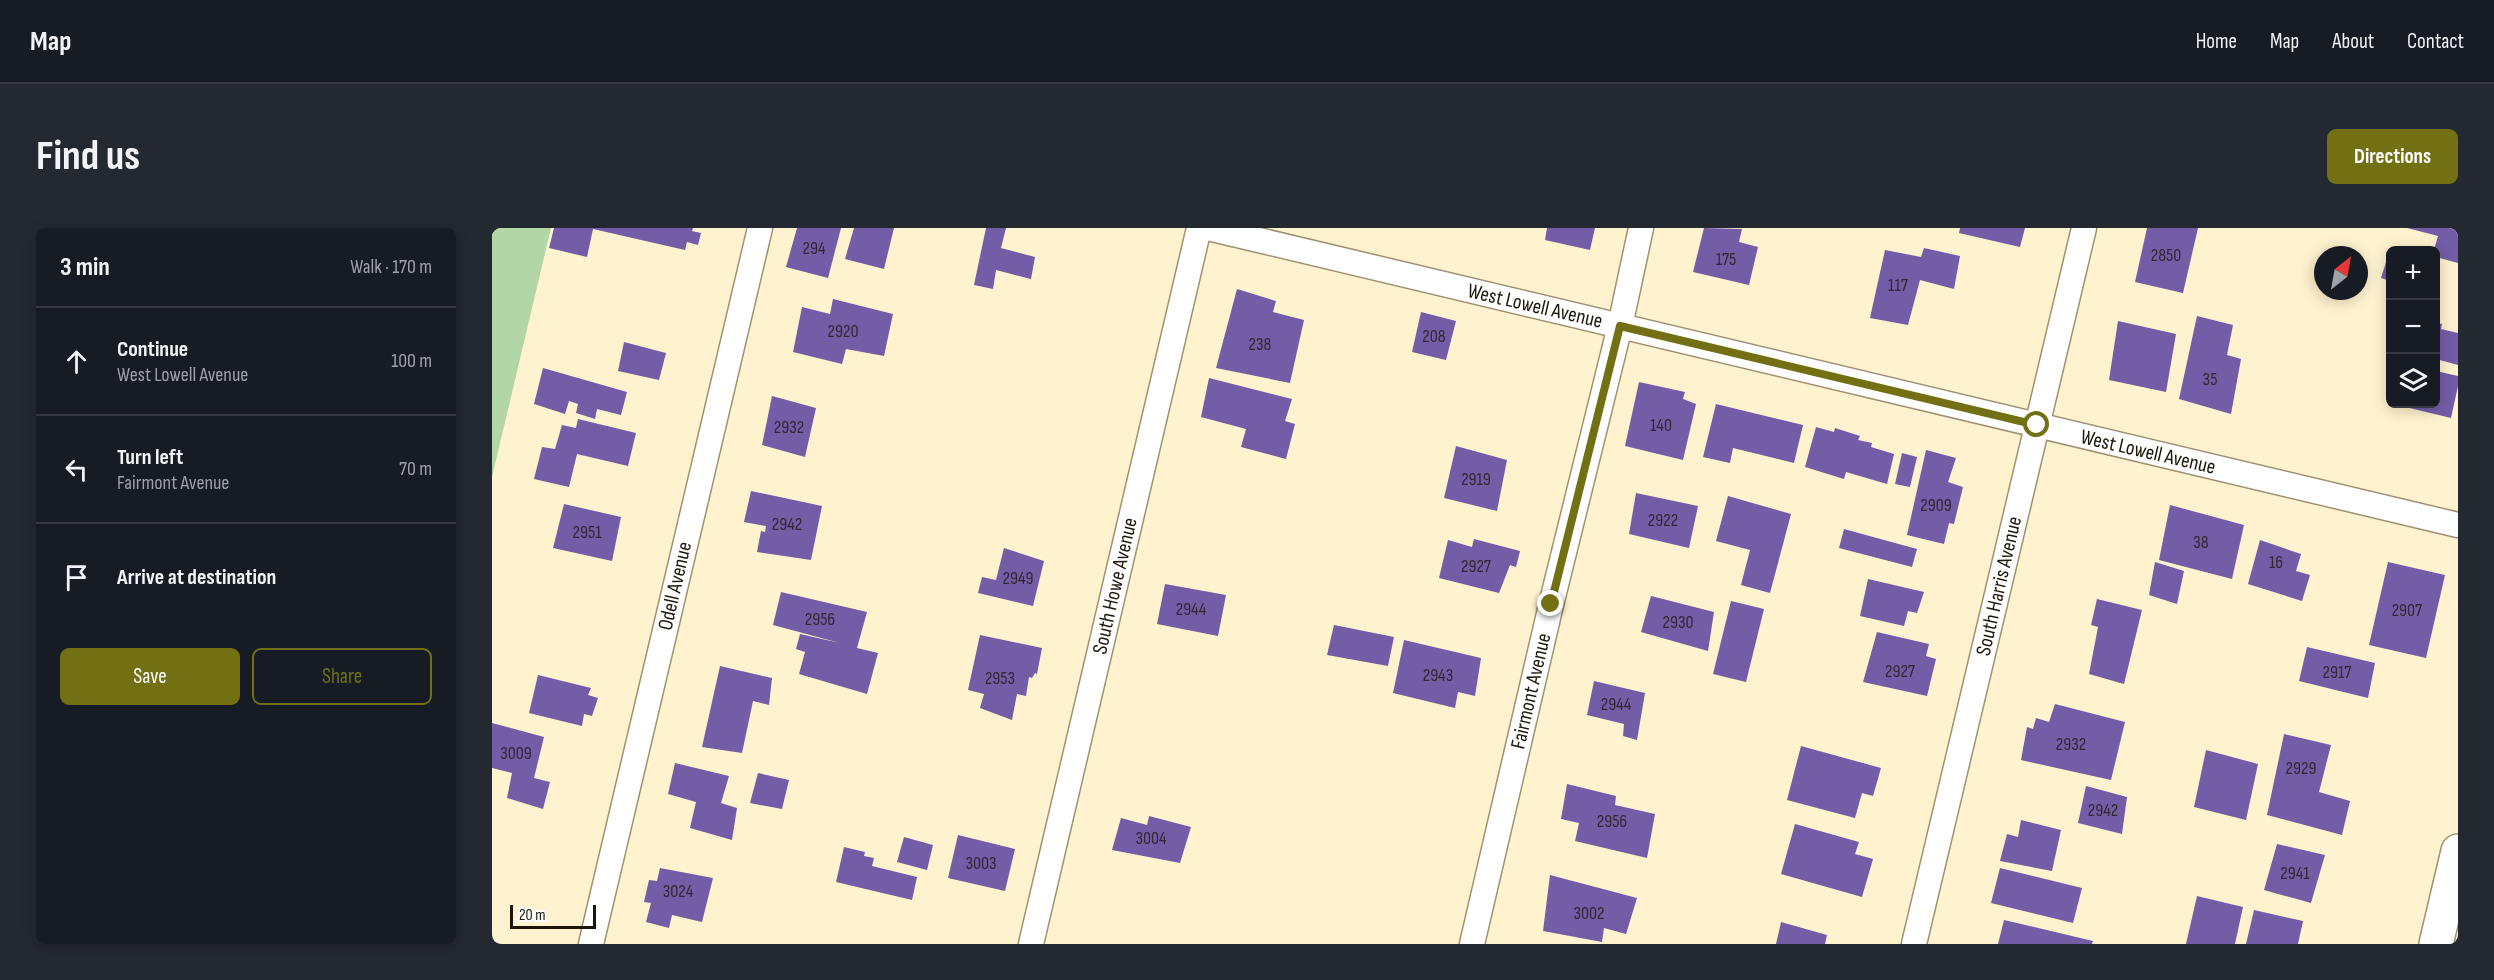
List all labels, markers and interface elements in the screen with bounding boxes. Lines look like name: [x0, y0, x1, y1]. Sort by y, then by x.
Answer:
text: Map: [30, 25, 71, 58]
text: Home: [2196, 29, 2237, 54]
text: Map: [2270, 29, 2299, 54]
text: About: [2332, 29, 2374, 54]
text: Contact: [2407, 29, 2464, 54]
button: Directions: [2327, 129, 2458, 184]
text: Find us: [36, 131, 140, 182]
house number: 294: [803, 238, 826, 259]
house number: 2850: [2151, 245, 2181, 266]
north arrow: [2314, 246, 2368, 300]
map controls: [2386, 246, 2440, 408]
button: +: [2386, 246, 2440, 300]
house number: 175: [1716, 249, 1736, 270]
text: 3 min: [60, 252, 110, 283]
text: Walk · 170 m: [350, 255, 432, 279]
house number: 117: [1888, 275, 1909, 296]
street label: West Lowell Avenue: [1465, 278, 1605, 334]
button: −: [2386, 300, 2440, 354]
house number: 2920: [828, 321, 858, 342]
house number: 208: [1422, 326, 1446, 347]
house number: 238: [1249, 334, 1272, 355]
text: Continue: [117, 336, 188, 363]
icon: ahead: [60, 345, 93, 378]
text: 100 m: [391, 349, 432, 373]
button: layers: [2386, 354, 2440, 408]
text: West Lowell Avenue: [117, 363, 248, 387]
house number: 35: [2203, 369, 2217, 390]
route start: [2023, 411, 2049, 437]
house number: 140: [1650, 415, 1672, 436]
house number: 2932: [774, 417, 804, 438]
street label: West Lowell Avenue: [2078, 424, 2218, 480]
text: Turn left: [117, 444, 183, 471]
icon: left: [60, 453, 93, 486]
text: 70 m: [399, 457, 432, 481]
house number: 2919: [1461, 469, 1491, 490]
text: Fairmont Avenue: [117, 471, 229, 495]
house number: 2909: [1920, 495, 1952, 516]
house number: 2922: [1648, 510, 1678, 531]
house number: 2942: [772, 514, 802, 535]
street label: South Harris Avenue: [1971, 514, 2027, 658]
street label: South Howe Avenue: [1087, 515, 1143, 657]
house number: 2951: [573, 522, 602, 543]
house number: 38: [2193, 532, 2209, 553]
street label: Odell Avenue: [653, 539, 697, 633]
house number: 16: [2269, 552, 2283, 573]
house number: 2927: [1461, 556, 1492, 577]
icon: arrive: [60, 561, 93, 594]
text: Arrive at destination: [117, 564, 276, 591]
house number: 2949: [1003, 568, 1033, 589]
route end: [1537, 590, 1563, 616]
house number: 2944: [1176, 599, 1207, 620]
house number: 2907: [2392, 600, 2423, 621]
house number: 2956: [805, 609, 835, 630]
house number: 2930: [1663, 612, 1693, 633]
street label: Fairmont Avenue: [1506, 631, 1556, 751]
button: Save: [60, 648, 240, 705]
button: Share: [252, 648, 432, 705]
house number: 2927: [1885, 661, 1916, 682]
house number: 2917: [2323, 662, 2352, 683]
house number: 2943: [1423, 665, 1453, 686]
house number: 2953: [985, 668, 1015, 689]
house number: 2944: [1601, 694, 1632, 715]
house number: 2932: [2056, 734, 2086, 755]
house number: 3009: [500, 743, 532, 764]
house number: 2929: [2286, 758, 2316, 779]
house number: 2942: [2088, 800, 2118, 821]
house number: 2956: [1597, 811, 1627, 832]
house number: 3004: [1135, 828, 1167, 849]
house number: 3003: [965, 853, 997, 874]
house number: 2941: [2280, 863, 2310, 884]
house number: 3024: [663, 881, 694, 902]
scale bar: [510, 902, 596, 930]
house number: 3002: [1573, 903, 1605, 924]
text: 20 m: [519, 906, 546, 925]

